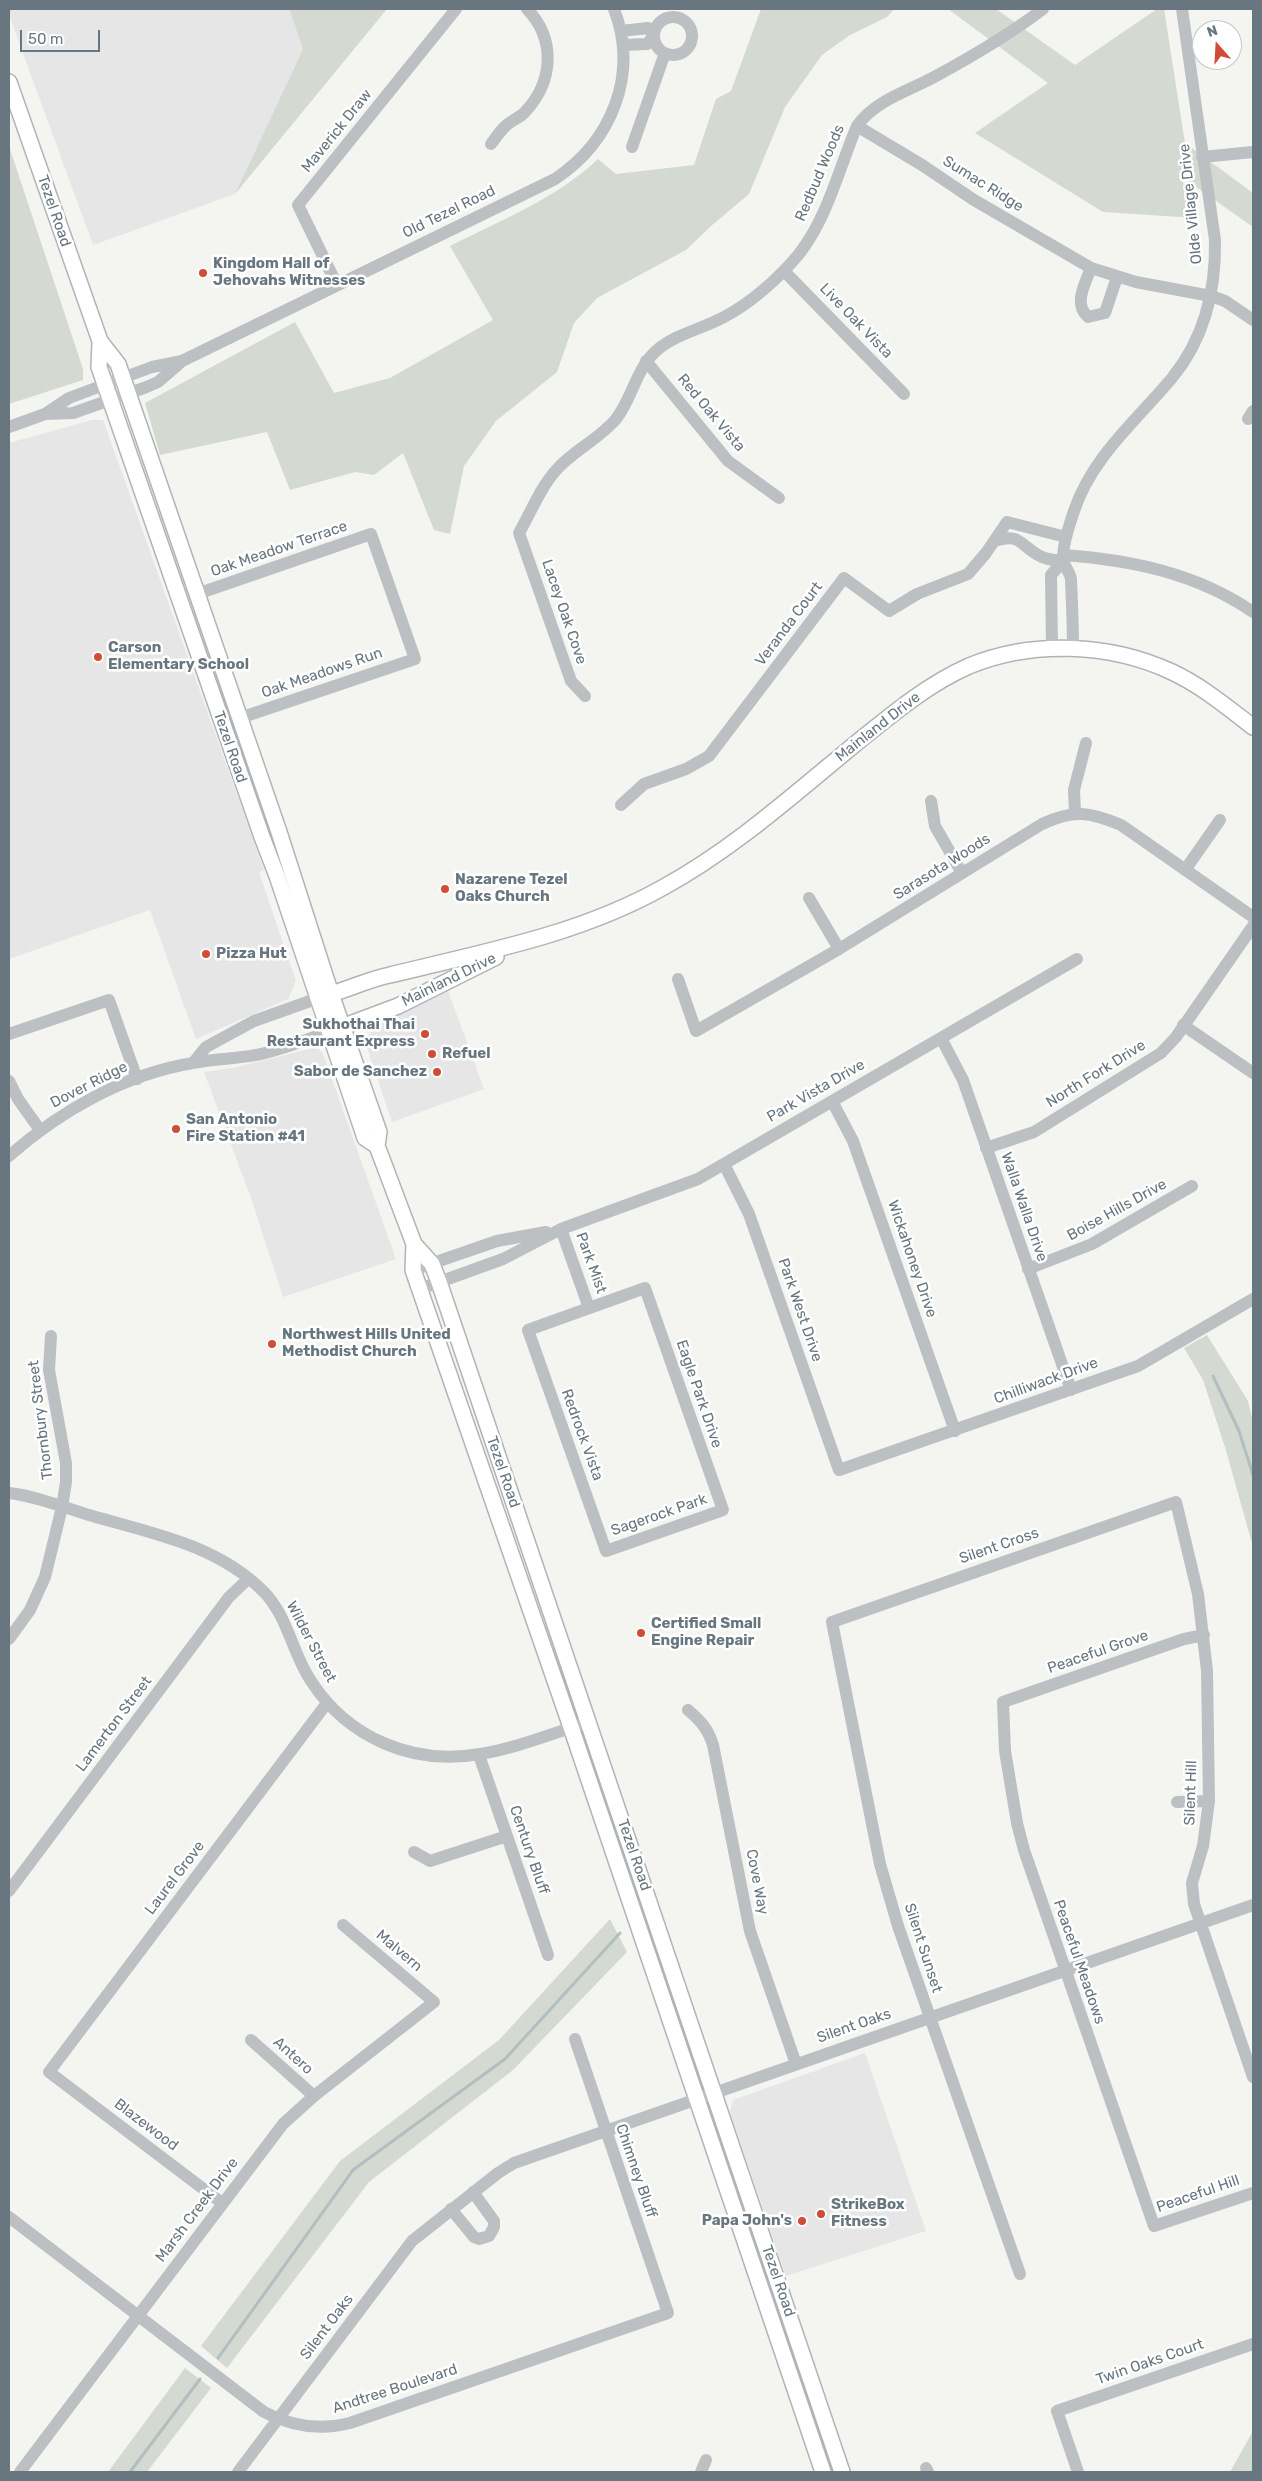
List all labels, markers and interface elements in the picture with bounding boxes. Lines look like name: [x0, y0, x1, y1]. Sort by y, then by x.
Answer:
scale bar: [22, 20, 102, 52]
north arrow: [1192, 20, 1242, 70]
text: N: [1205, 22, 1220, 41]
text: 50 m: [28, 30, 63, 48]
street label: Maverick Draw: [298, 86, 376, 176]
street label: Redbud Woods: [792, 122, 848, 224]
street label: Olde Village Drive: [1176, 143, 1206, 265]
street label: Sumac Ridge: [939, 152, 1027, 216]
street label: Tezel Road: [33, 173, 75, 249]
street label: Old Tezel Road: [400, 182, 498, 242]
place label: Kingdom Hall of Jehovahs Witnesses: [213, 255, 365, 290]
marker: Kingdom Hall of Jehovahs Witnesses: [197, 267, 209, 279]
street label: Live Oak Vista: [816, 280, 896, 362]
street label: Red Oak Vista: [673, 371, 749, 455]
street label: Oak Meadow Terrace: [208, 517, 350, 581]
street label: Lacey Oak Cove: [538, 557, 590, 667]
street label: Veranda Court: [752, 578, 826, 670]
place label: Carson Elementary School: [108, 639, 249, 674]
street label: Oak Meadows Run: [259, 644, 385, 702]
marker: Carson Elementary School: [92, 651, 104, 663]
street label: Mainland Drive: [832, 688, 924, 766]
street label: Tezel Road: [209, 709, 251, 785]
street label: Sarasota Woods: [890, 830, 994, 904]
place label: Nazarene Tezel Oaks Church: [455, 871, 568, 906]
marker: Nazarene Tezel Oaks Church: [439, 883, 451, 895]
place label: Pizza Hut: [216, 945, 287, 963]
marker: Pizza Hut: [200, 948, 212, 960]
street label: Mainland Drive: [399, 949, 499, 1011]
place label: Sukhothai Thai Restaurant Express: [267, 1016, 415, 1051]
marker: Sukhothai Thai Restaurant Express: [419, 1028, 431, 1040]
street label: North Fork Drive: [1043, 1036, 1149, 1112]
place label: Refuel: [442, 1045, 491, 1063]
marker: Refuel: [426, 1048, 438, 1060]
street label: Park Vista Drive: [764, 1056, 868, 1126]
street label: Dover Ridge: [47, 1058, 131, 1112]
place label: Sabor de Sanchez: [294, 1063, 427, 1081]
marker: Sabor de Sanchez: [431, 1066, 443, 1078]
place label: San Antonio Fire Station #41: [186, 1111, 305, 1146]
marker: San Antonio Fire Station #41: [170, 1123, 182, 1135]
street label: Walla Walla Drive: [997, 1150, 1051, 1264]
street label: Boise Hills Drive: [1064, 1175, 1170, 1245]
street label: Wickahoney Drive: [884, 1198, 940, 1320]
street label: Park Mist: [572, 1230, 610, 1296]
street label: Park West Drive: [774, 1256, 826, 1364]
place label: Northwest Hills United Methodist Church: [282, 1326, 451, 1361]
marker: Northwest Hills United Methodist Church: [266, 1338, 278, 1350]
street label: Eagle Park Drive: [672, 1338, 726, 1450]
street label: Chilliwack Drive: [991, 1354, 1101, 1408]
street label: Thornbury Street: [25, 1359, 57, 1481]
street label: Redrock Vista: [557, 1387, 607, 1483]
street label: Tezel Road: [482, 1434, 524, 1510]
street label: Sagerock Park: [609, 1490, 709, 1540]
street label: Silent Cross: [957, 1524, 1041, 1568]
street label: Wilder Street: [282, 1598, 340, 1686]
place label: Certified Small Engine Repair: [651, 1615, 761, 1650]
street label: Peaceful Grove: [1045, 1626, 1151, 1678]
marker: Certified Small Engine Repair: [635, 1627, 647, 1639]
street label: Lamerton Street: [72, 1673, 156, 1775]
street label: Silent Hill: [1181, 1760, 1201, 1826]
street label: Century Bluff: [505, 1803, 553, 1897]
street label: Tezel Road: [613, 1817, 655, 1893]
street label: Laurel Grove: [141, 1838, 209, 1918]
street label: Cove Way: [742, 1848, 772, 1916]
street label: Peaceful Meadows: [1049, 1897, 1109, 2027]
street label: Silent Sunset: [900, 1901, 946, 1995]
street label: Malvern: [372, 1926, 426, 1976]
street label: Silent Oaks: [815, 2005, 893, 2047]
street label: Antero: [269, 2033, 317, 2079]
street label: Blazewood: [110, 2095, 182, 2155]
street label: Chimney Bluff: [611, 2122, 661, 2220]
street label: Marsh Creek Drive: [152, 2154, 242, 2266]
street label: Peaceful Hill: [1154, 2171, 1242, 2217]
place label: StrikeBox Fitness: [831, 2196, 905, 2231]
marker: StrikeBox Fitness: [815, 2208, 827, 2220]
place label: Papa John's: [702, 2212, 792, 2230]
marker: Papa John's: [796, 2215, 808, 2227]
street label: Tezel Road: [757, 2243, 799, 2319]
street label: Silent Oaks: [297, 2291, 357, 2363]
street label: Twin Oaks Court: [1094, 2335, 1206, 2389]
street label: Andtree Boulevard: [330, 2360, 460, 2418]

